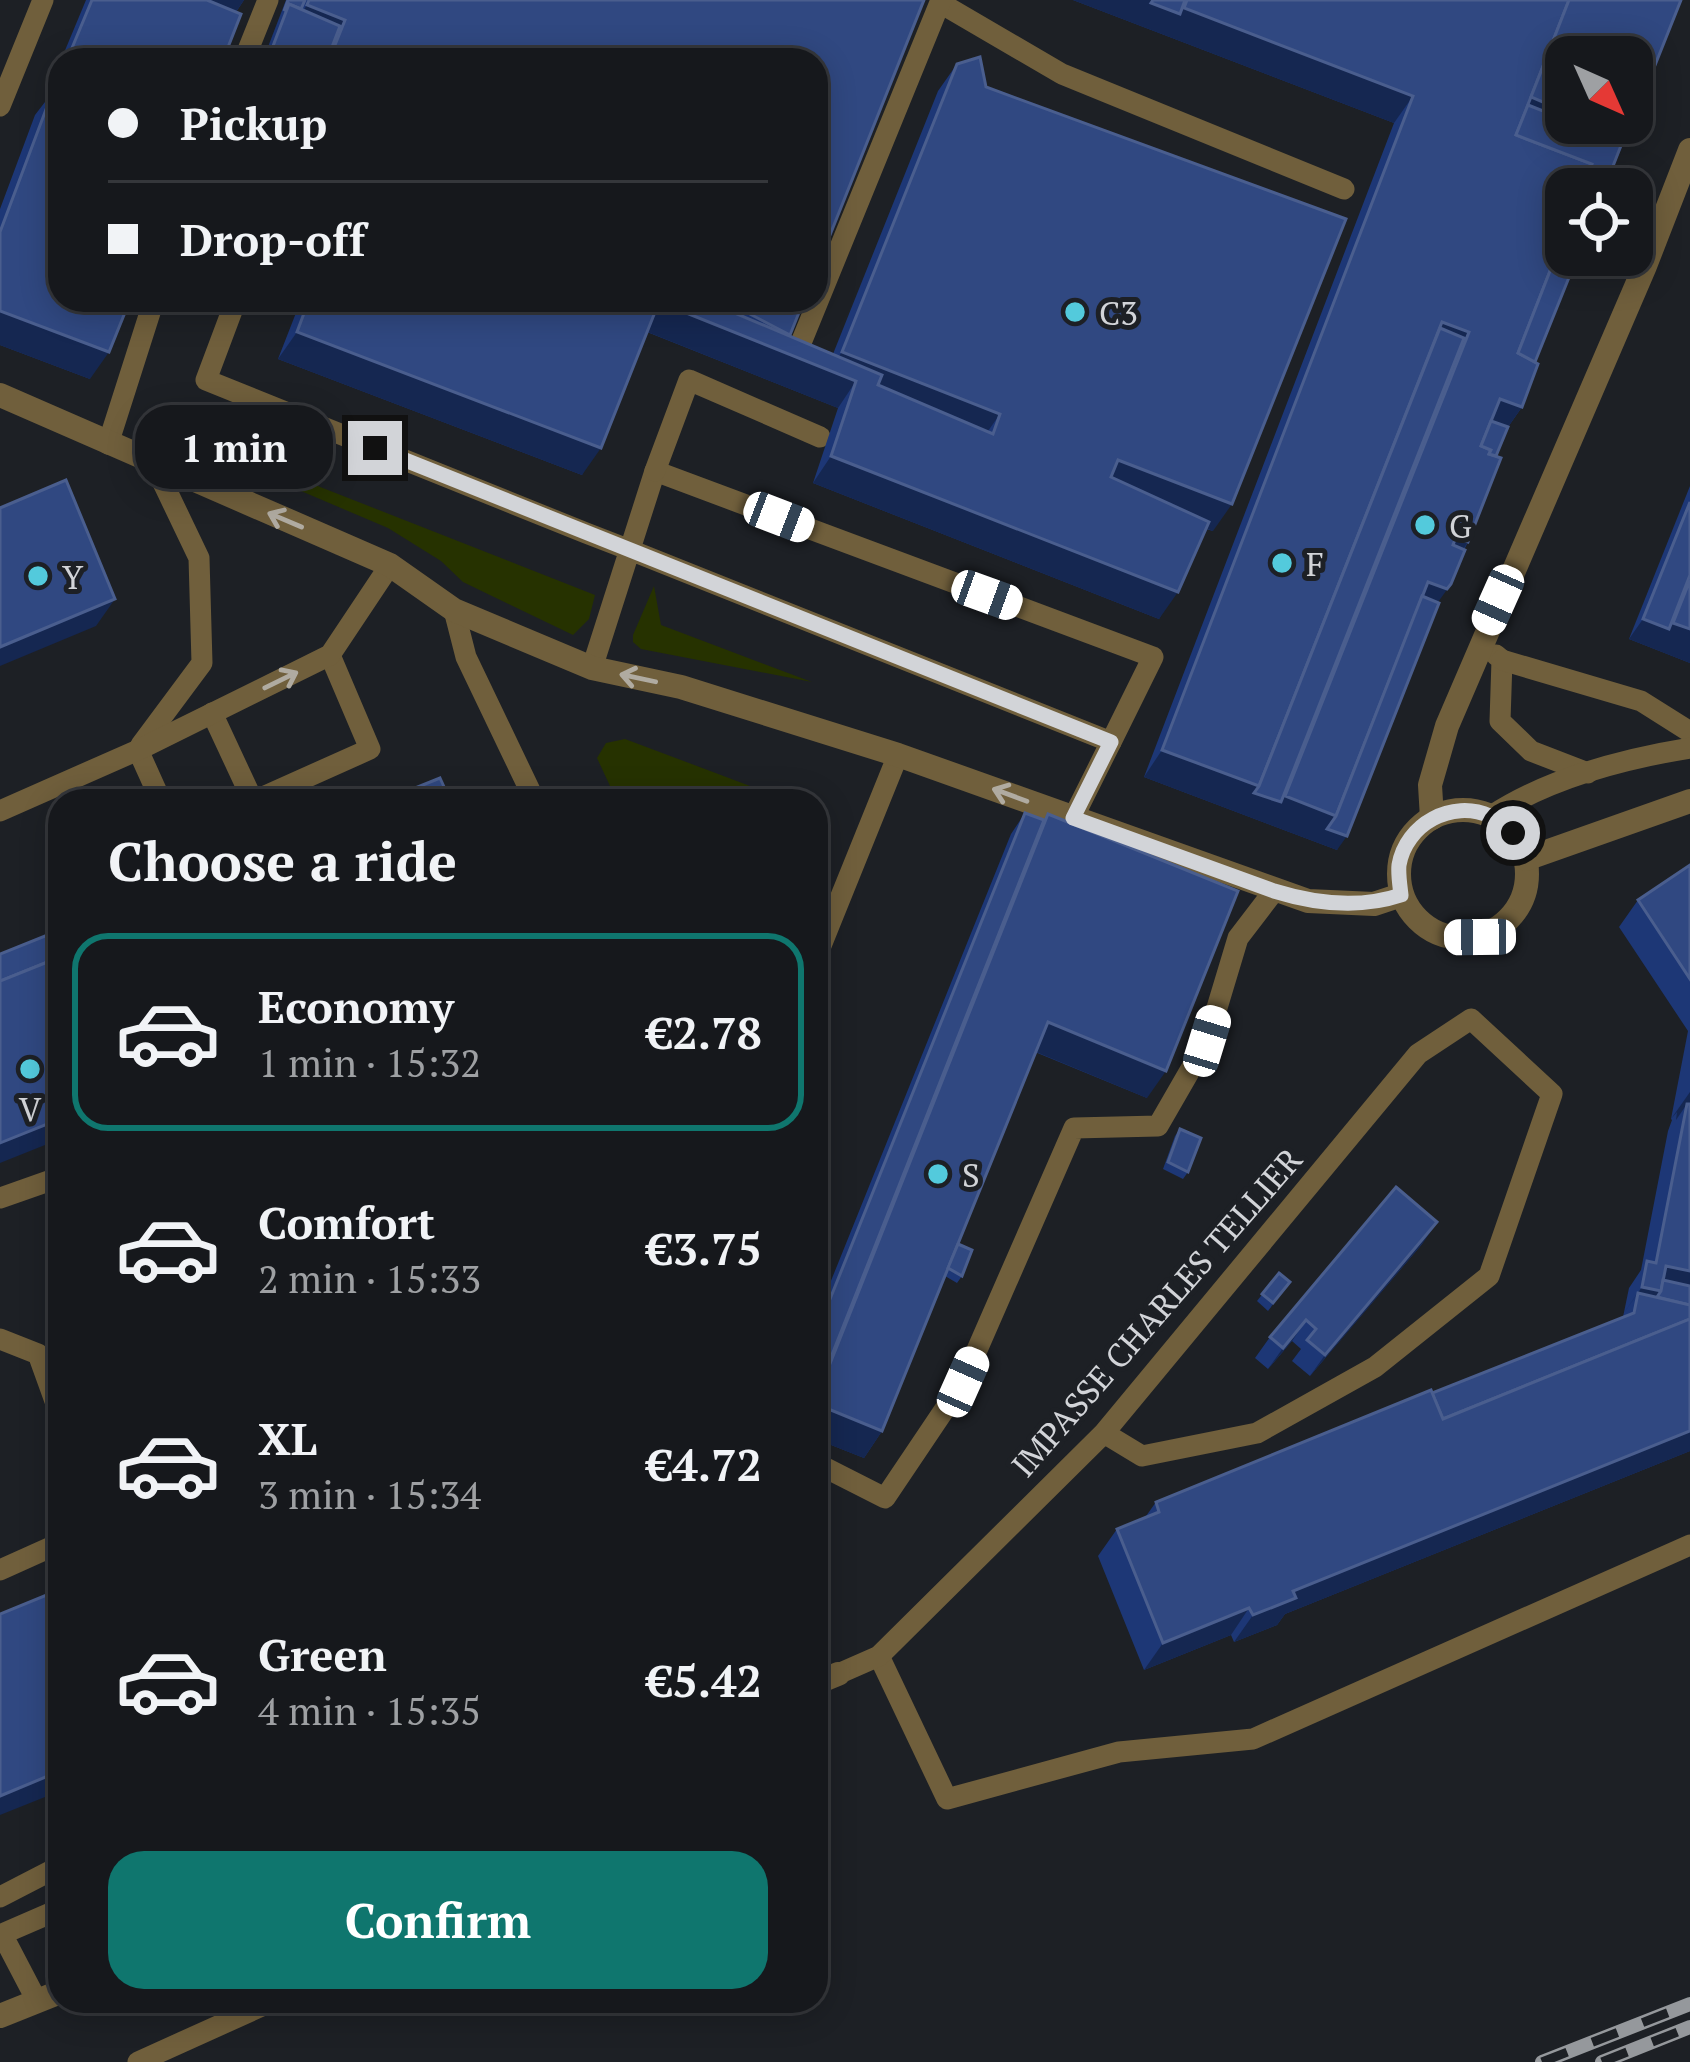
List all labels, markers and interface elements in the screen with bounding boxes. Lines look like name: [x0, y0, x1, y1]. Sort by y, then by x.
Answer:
north arrow: [1545, 36, 1653, 144]
map controls: [1545, 36, 1653, 276]
text: Pickup: [180, 93, 327, 153]
button: locate: [1545, 168, 1653, 276]
text: Drop-off: [180, 209, 366, 269]
place label: C3: [1099, 291, 1138, 334]
marker: C3: [1062, 299, 1088, 325]
callout: 1 min: [135, 406, 333, 490]
text: 1 min: [181, 421, 287, 473]
route end: [348, 421, 402, 475]
car: [739, 487, 819, 547]
place label: G: [1449, 504, 1472, 547]
one-way arrow: [267, 508, 304, 529]
marker: G: [1412, 512, 1438, 538]
place label: F: [1306, 542, 1324, 585]
marker: F: [1269, 550, 1295, 576]
place label: Y: [62, 555, 84, 598]
car: [1467, 560, 1529, 640]
marker: Y: [25, 563, 51, 589]
car: [947, 566, 1027, 624]
one-way arrow: [620, 666, 658, 689]
one-way arrow: [262, 667, 298, 690]
one-way arrow: [992, 783, 1029, 804]
route start: [1486, 806, 1540, 860]
text: Choose a ride: [108, 825, 457, 896]
car: [1444, 918, 1516, 956]
text: Economy: [258, 976, 454, 1036]
icon: car: [114, 978, 222, 1086]
car: [1179, 1001, 1235, 1081]
text: €2.78: [647, 1002, 762, 1062]
text: 1 min · 15:32: [258, 1036, 481, 1088]
marker: V: [17, 1056, 43, 1082]
place label: V: [19, 1087, 42, 1130]
street label: IMPASSE CHARLES TELLIER: [1001, 1139, 1311, 1485]
place label: S: [962, 1153, 980, 1196]
marker: S: [925, 1161, 951, 1187]
text: Comfort: [258, 1192, 435, 1252]
icon: car: [114, 1194, 222, 1302]
text: €3.75: [647, 1218, 762, 1278]
text: 2 min · 15:33: [258, 1252, 481, 1304]
car: [932, 1342, 994, 1422]
text: XL: [258, 1408, 317, 1468]
icon: car: [114, 1410, 222, 1518]
text: €4.72: [647, 1434, 762, 1494]
text: 3 min · 15:34: [258, 1468, 481, 1520]
text: Green: [258, 1624, 387, 1684]
icon: car: [114, 1626, 222, 1734]
text: €5.42: [647, 1650, 762, 1710]
text: 4 min · 15:35: [258, 1684, 481, 1736]
button: Confirm: [108, 1851, 768, 1989]

